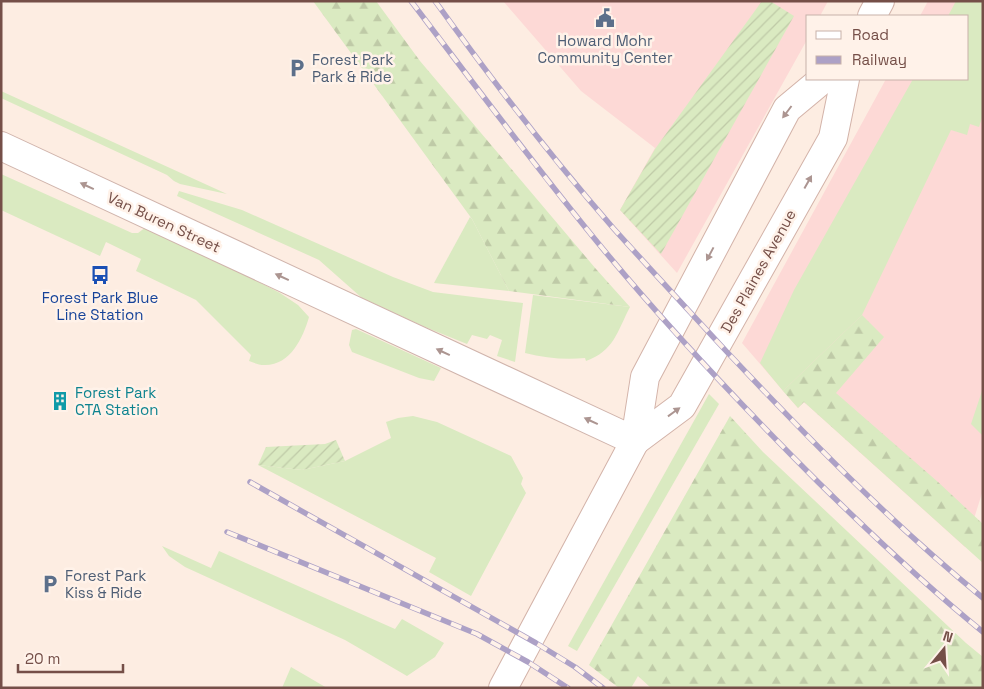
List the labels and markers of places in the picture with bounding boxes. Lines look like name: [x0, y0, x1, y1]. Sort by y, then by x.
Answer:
public building icon: Howard Mohr Community Center: [594, 7, 616, 29]
place label: Howard Mohr Community Center: [537, 31, 673, 67]
place label: Forest Park Park & Ride: [312, 50, 393, 86]
parking icon: Forest Park Park & Ride: [286, 57, 308, 79]
bus stop icon: Forest Park Blue Line Station: [89, 264, 111, 286]
place label: Forest Park Blue Line Station: [42, 288, 158, 324]
place label: Forest Park CTA Station: [75, 383, 158, 419]
building icon: Forest Park CTA Station: [49, 390, 71, 412]
place label: Forest Park Kiss & Ride: [65, 566, 146, 602]
parking icon: Forest Park Kiss & Ride: [39, 573, 61, 595]

